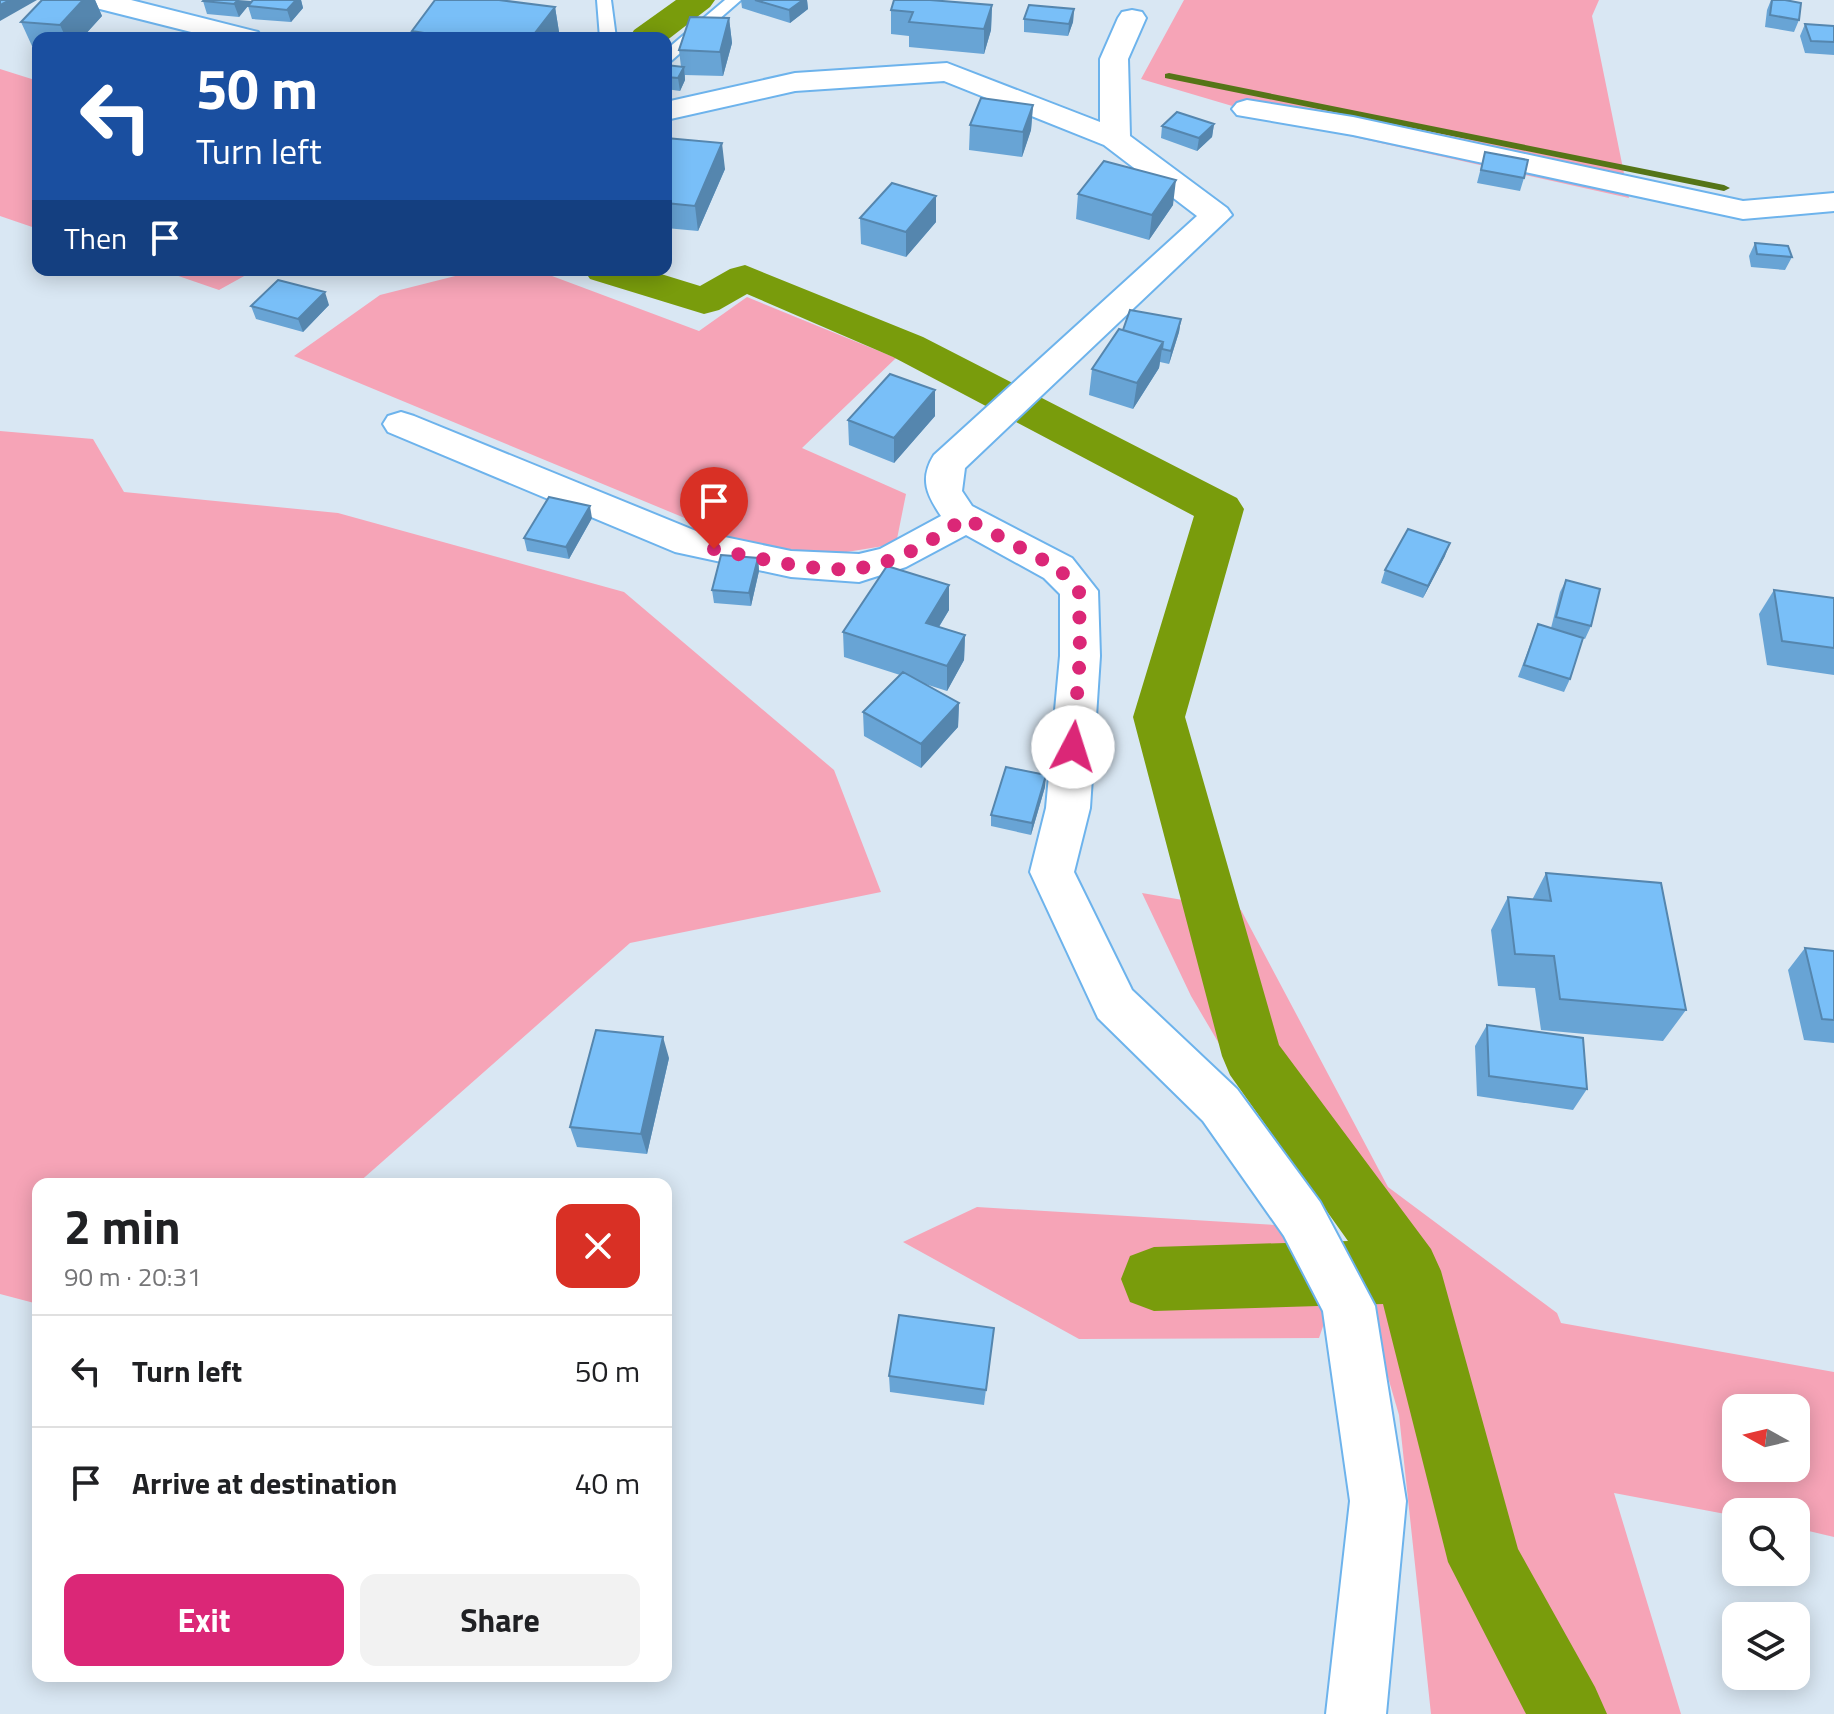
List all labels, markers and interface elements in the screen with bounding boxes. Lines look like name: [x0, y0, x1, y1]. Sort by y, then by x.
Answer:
text: 50 m: [196, 46, 318, 131]
icon: left: [64, 64, 168, 168]
text: Turn left: [196, 123, 322, 178]
text: Then: [64, 215, 127, 261]
icon: arrive: [143, 216, 187, 260]
pin: [680, 467, 748, 549]
icon: arrive: [692, 479, 736, 523]
position arrow: [1031, 705, 1115, 789]
text: 2 min: [64, 1190, 181, 1263]
button: close: [556, 1204, 640, 1288]
text: 90 m · 20:31: [64, 1257, 202, 1296]
text: Turn left: [132, 1348, 242, 1394]
text: 50 m: [575, 1348, 640, 1394]
icon: left: [64, 1349, 108, 1393]
north arrow: [1722, 1394, 1810, 1482]
map controls: [1722, 1394, 1810, 1690]
text: Arrive at destination: [132, 1460, 397, 1506]
text: 40 m: [575, 1460, 640, 1506]
icon: arrive: [64, 1461, 108, 1505]
button: search: [1722, 1498, 1810, 1586]
button: Exit: [64, 1574, 344, 1666]
button: Share: [360, 1574, 640, 1666]
button: layers: [1722, 1602, 1810, 1690]

